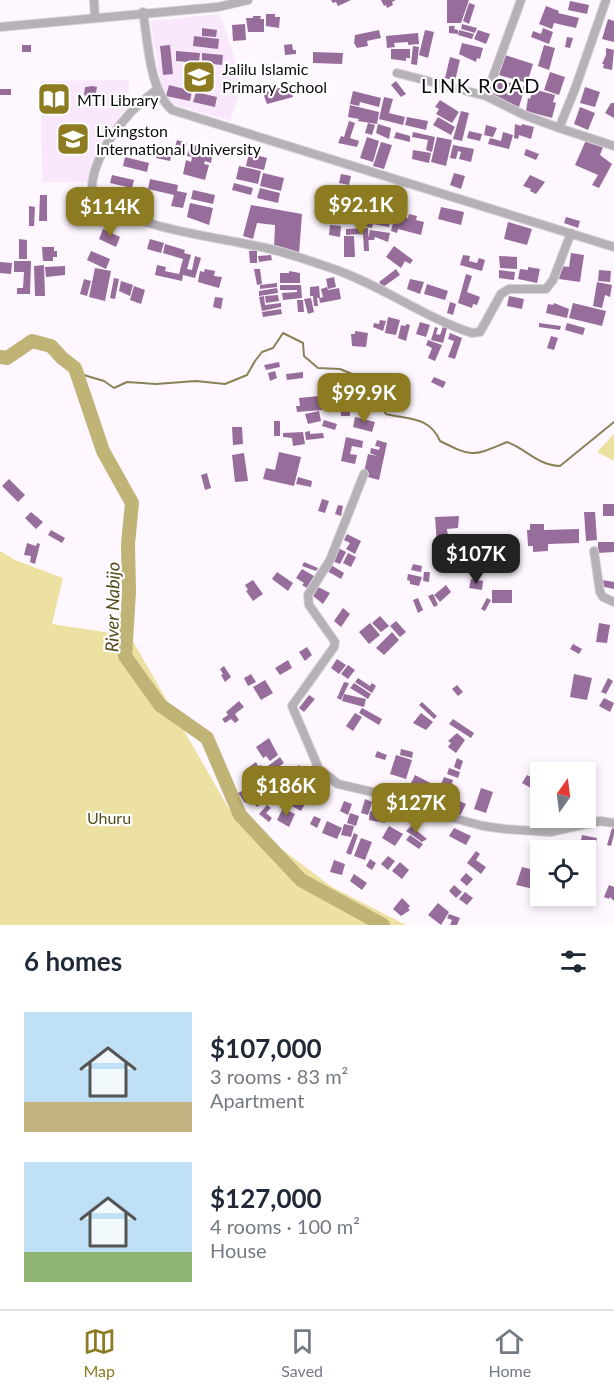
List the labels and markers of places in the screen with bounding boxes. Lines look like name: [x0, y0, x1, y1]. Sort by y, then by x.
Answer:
school or university icon: Jalilu Islamic Primary School: [181, 59, 217, 95]
place label: Jalilu Islamic Primary School: [222, 59, 327, 96]
library icon: MTI Library: [36, 81, 72, 117]
place label: MTI Library: [77, 90, 159, 109]
school or university icon: Livingston International University: [55, 121, 91, 157]
place label: Livingston International University: [96, 121, 262, 158]
pin: $92.1K: [312, 185, 410, 236]
pin: $114K: [68, 187, 152, 238]
pin: $99.9K: [315, 373, 413, 424]
pin: $107K: [434, 534, 518, 585]
pin: $186K: [244, 766, 328, 817]
pin: $127K: [374, 783, 458, 834]

